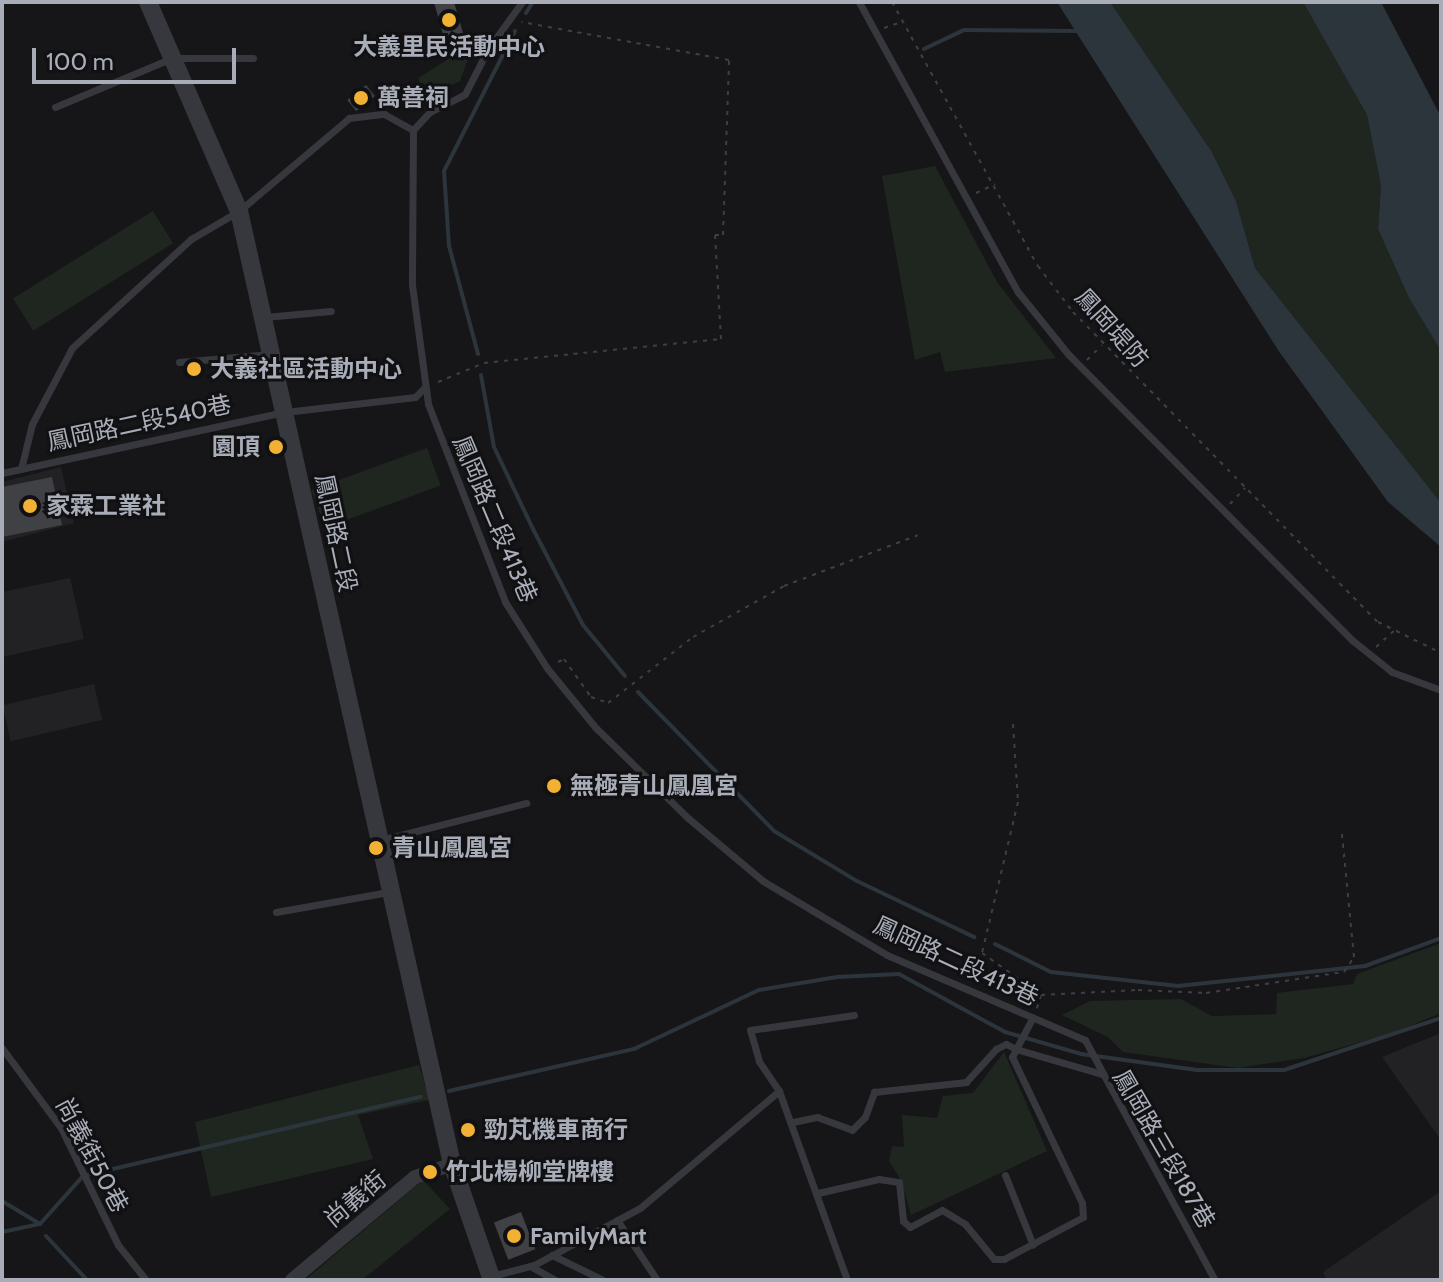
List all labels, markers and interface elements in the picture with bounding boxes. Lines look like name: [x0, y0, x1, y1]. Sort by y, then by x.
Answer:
marker: 大義里民活動中心: [440, 11, 458, 29]
scale bar: [36, 32, 240, 82]
place label: 大義里民活動中心: [353, 33, 545, 61]
text: 100 m: [46, 47, 114, 76]
place label: 萬善祠: [377, 84, 449, 112]
marker: 萬善祠: [352, 89, 370, 107]
street label: 鳳岡堤防: [1069, 283, 1155, 373]
place label: 大義社區活動中心: [210, 355, 402, 383]
marker: 大義社區活動中心: [185, 360, 203, 378]
street label: 鳳岡路二段540巷: [44, 389, 234, 457]
street label: 鳳岡路二段413巷: [447, 431, 543, 607]
place label: 園頂: [212, 433, 260, 461]
marker: 園頂: [267, 438, 285, 456]
street label: 鳳岡路二段: [309, 471, 363, 595]
place label: 家霖工業社: [46, 492, 166, 520]
marker: 家霖工業社: [21, 497, 39, 515]
place label: 無極青山鳳凰宮: [570, 772, 738, 800]
marker: 無極青山鳳凰宮: [545, 777, 563, 795]
place label: 青山鳳凰宮: [392, 834, 512, 862]
marker: 青山鳳凰宮: [367, 839, 385, 857]
street label: 鳳岡路二段413巷: [869, 910, 1043, 1012]
street label: 鳳岡路三段187巷: [1107, 1065, 1221, 1233]
street label: 尚義街50巷: [50, 1093, 134, 1217]
place label: 勁芃機車商行: [484, 1116, 628, 1144]
marker: 勁芃機車商行: [459, 1121, 477, 1139]
place label: 竹北楊柳堂牌樓: [446, 1158, 614, 1186]
marker: 竹北楊柳堂牌樓: [421, 1163, 439, 1181]
street label: 尚義街: [318, 1165, 392, 1233]
place label: FamilyMart: [530, 1222, 647, 1250]
marker: FamilyMart: [505, 1227, 523, 1245]

